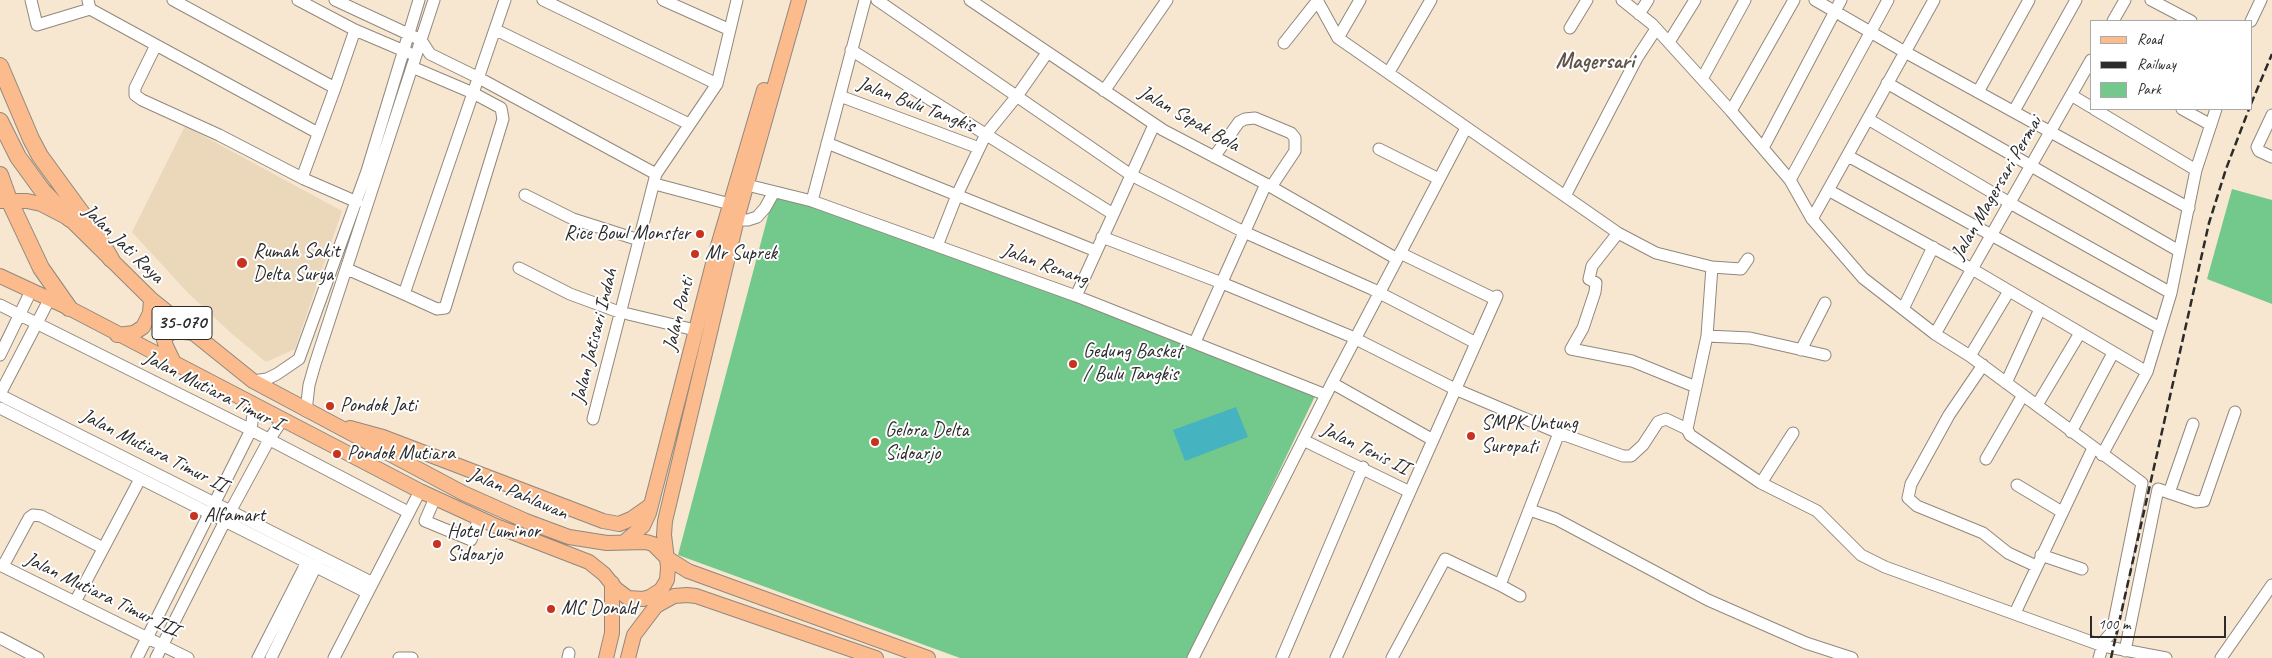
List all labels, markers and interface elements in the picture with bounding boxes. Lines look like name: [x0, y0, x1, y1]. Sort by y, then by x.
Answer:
legend: [2090, 20, 2252, 110]
text: Road: [2137, 30, 2162, 49]
district label: Magersari: [1556, 49, 1634, 75]
text: Railway: [2137, 55, 2176, 74]
street label: Jalan Bulu Tangkis: [854, 72, 978, 138]
text: Park: [2137, 80, 2161, 99]
street label: Jalan Sepak Bola: [1134, 81, 1244, 157]
street label: Jalan Magersari Permai: [1946, 112, 2048, 264]
street label: Jalan Jati Raya: [77, 199, 169, 289]
place label: Rice Bowl Monster: [564, 222, 690, 246]
marker: Rice Bowl Monster: [694, 228, 706, 240]
street label: Jalan Renang: [999, 238, 1091, 292]
place label: Rumah Sakit Delta Surya: [253, 240, 340, 287]
place label: Mr Suprek: [705, 242, 777, 266]
marker: Mr Suprek: [689, 248, 701, 260]
marker: Rumah Sakit Delta Surya: [235, 256, 249, 270]
street label: Jalan Jatisari Indah: [567, 266, 623, 406]
street label: Jalan Ponti: [658, 275, 700, 353]
road number: 35-070: [152, 306, 212, 339]
place label: Gedung Basket / Bulu Tangkis: [1083, 340, 1182, 387]
street label: Jalan Mutiara Timur I: [140, 346, 286, 436]
marker: Gedung Basket / Bulu Tangkis: [1067, 358, 1079, 370]
place label: Pondok Jati: [340, 394, 417, 418]
marker: Pondok Jati: [324, 400, 336, 412]
street label: Jalan Mutiara Timur II: [77, 404, 231, 498]
place label: SMPK Untung Suropati: [1481, 412, 1578, 459]
street label: Jalan Tenis II: [1317, 417, 1413, 481]
place label: Gelora Delta Sidoarjo: [885, 419, 969, 466]
marker: SMPK Untung Suropati: [1465, 430, 1477, 442]
marker: Gelora Delta Sidoarjo: [869, 436, 881, 448]
place label: Pondok Mutiara: [347, 442, 455, 466]
marker: Pondok Mutiara: [331, 448, 343, 460]
street label: Jalan Pahlawan: [465, 462, 571, 526]
place label: Alfamart: [204, 504, 265, 528]
marker: Alfamart: [188, 510, 200, 522]
place label: Hotel Luminor Sidoarjo: [447, 520, 540, 567]
marker: Hotel Luminor Sidoarjo: [431, 538, 443, 550]
street label: Jalan Mutiara Timur III: [21, 547, 183, 643]
place label: MC Donald: [561, 597, 637, 621]
marker: MC Donald: [545, 603, 557, 615]
scale bar: [2092, 606, 2228, 638]
text: 100 m: [2098, 615, 2130, 634]

